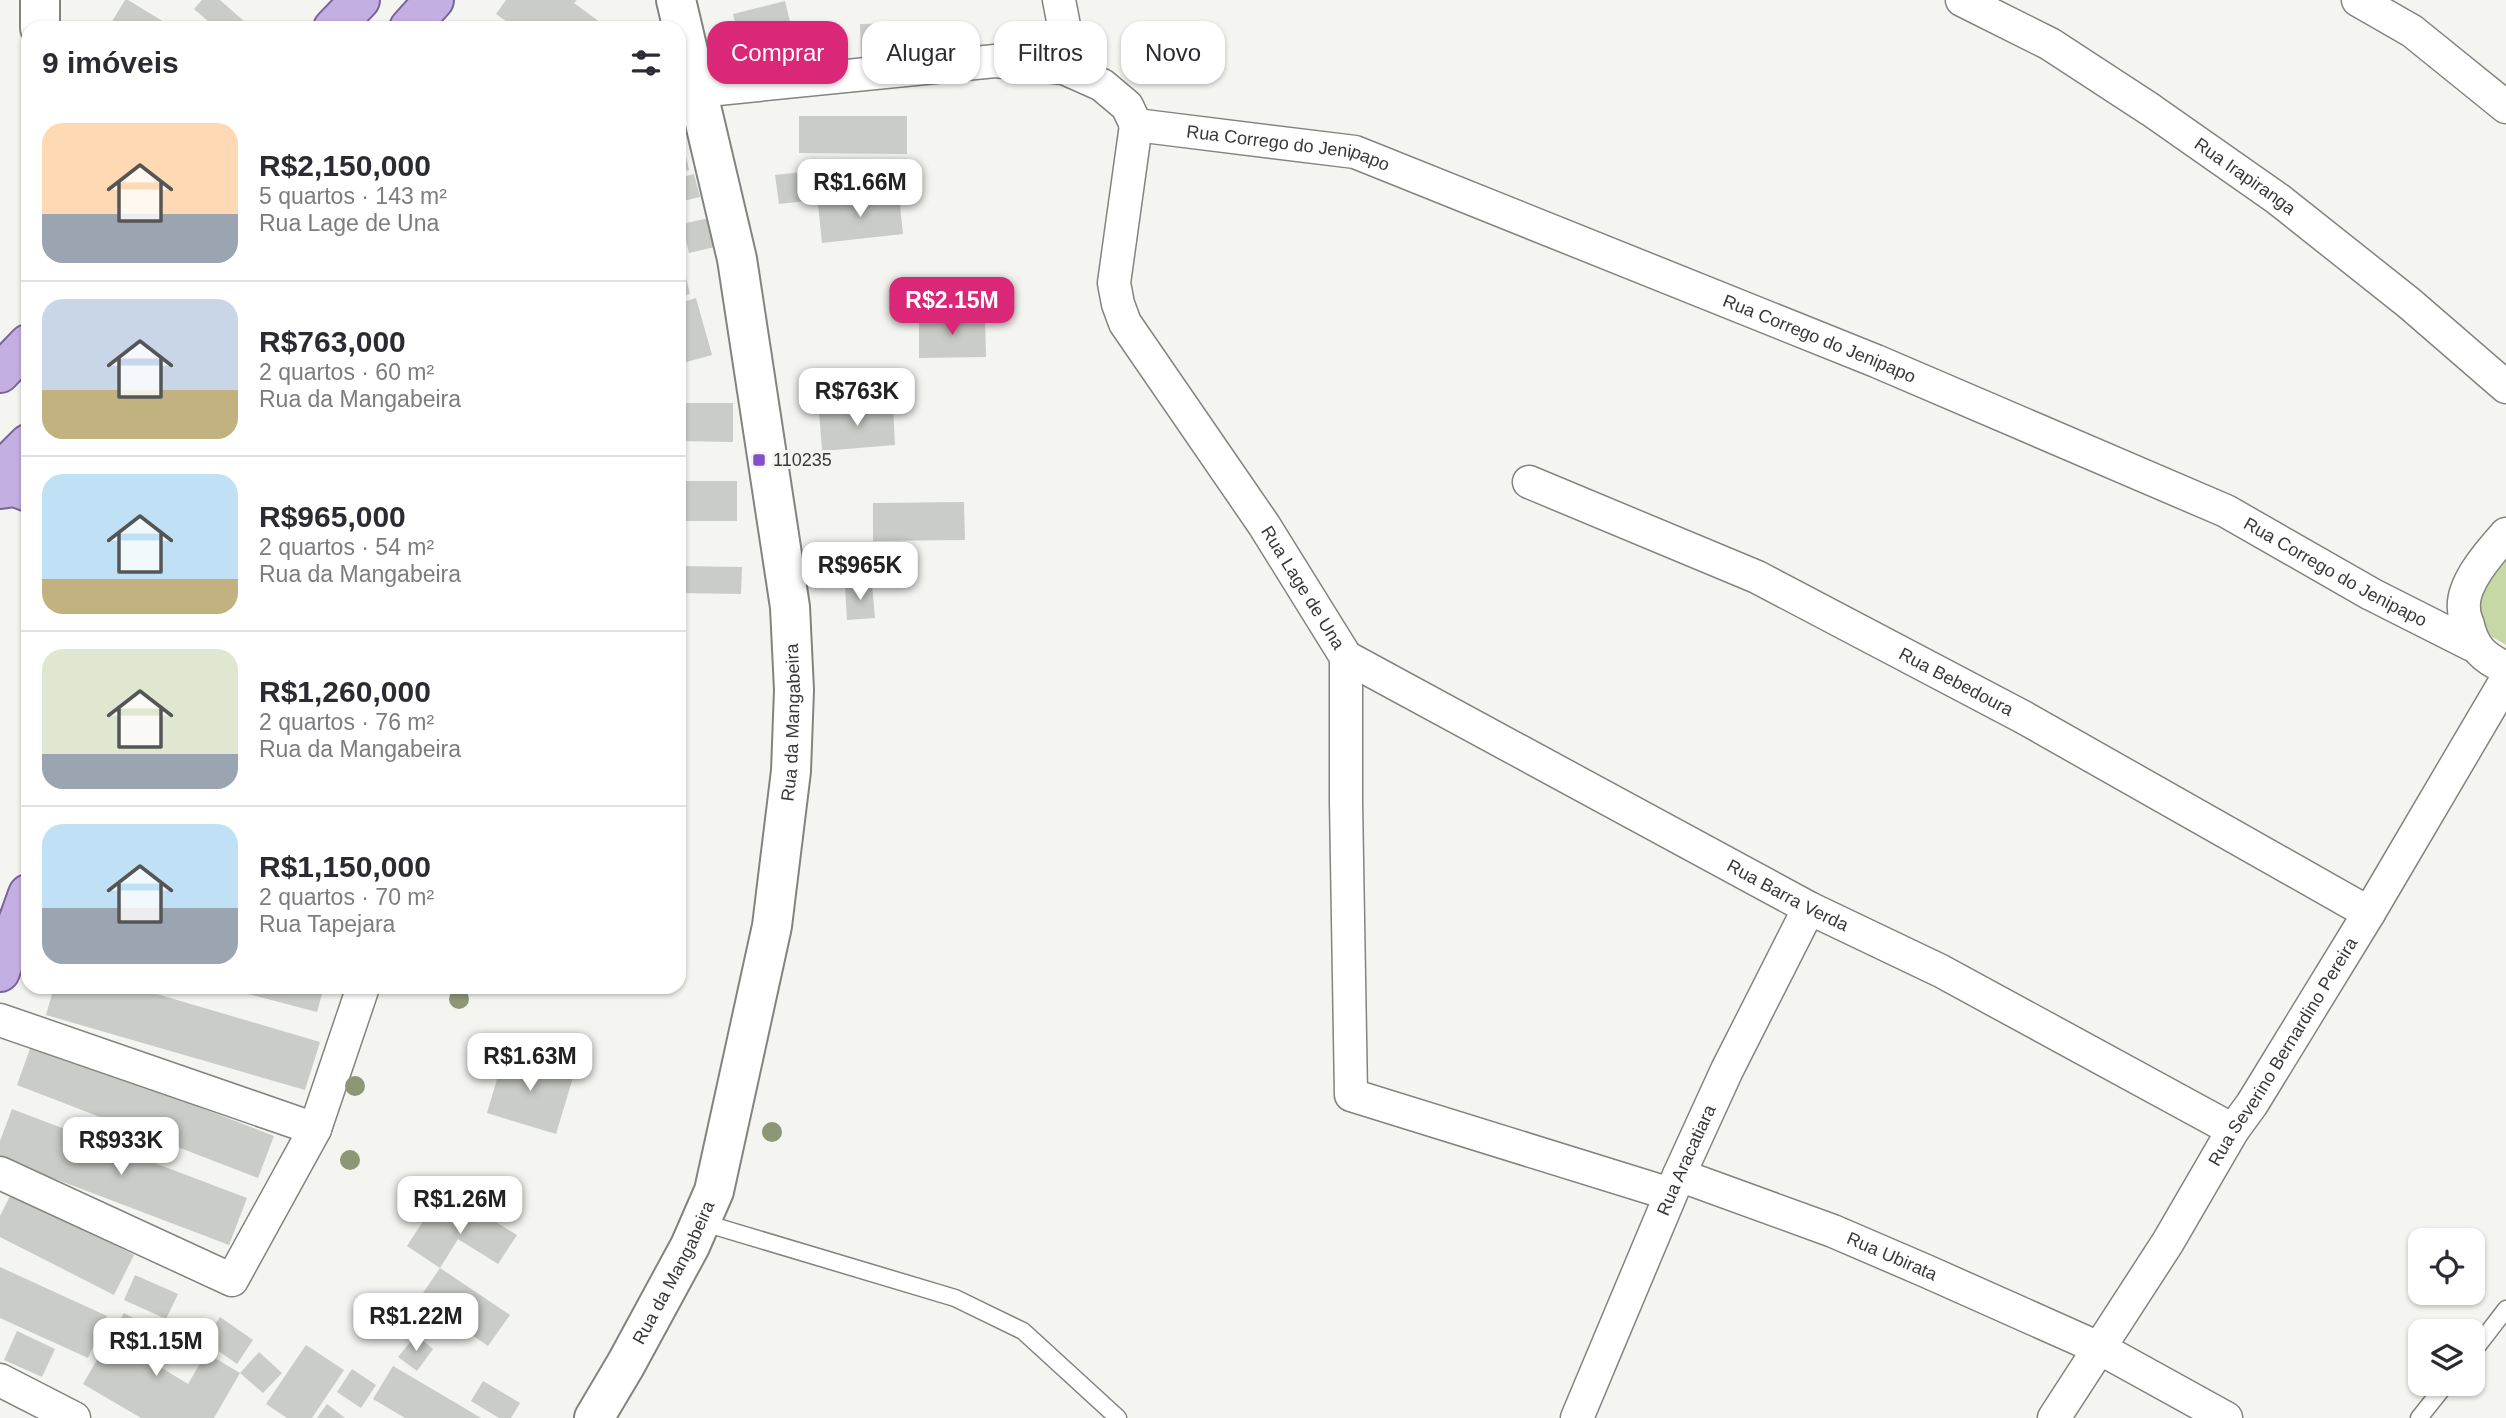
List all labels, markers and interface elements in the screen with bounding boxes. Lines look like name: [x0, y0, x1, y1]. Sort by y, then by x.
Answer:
chip: Comprar: [707, 21, 848, 84]
chip: Alugar: [862, 21, 980, 84]
chip: Filtros: [994, 21, 1107, 84]
chip: Novo: [1121, 21, 1225, 84]
icon: filters: [627, 44, 665, 82]
text: 9 imóveis: [42, 46, 179, 79]
street label: Rua Corrego do Jenipapo: [1185, 121, 1393, 175]
street label: Rua Irapiranga: [2191, 134, 2300, 220]
text: R$2,150,000: [259, 149, 431, 182]
icon: home: [98, 151, 182, 235]
pin: R$1.66M: [795, 160, 925, 219]
text: R$1.66M: [813, 169, 907, 195]
text: 5 quartos · 143 m²: [259, 183, 447, 209]
text: Rua Lage de Una: [259, 210, 439, 236]
pin: R$2.15M: [887, 278, 1017, 337]
text: R$2.15M: [905, 287, 999, 313]
street label: Rua Corrego do Jenipapo: [1720, 291, 1919, 387]
text: R$763,000: [259, 325, 406, 358]
icon: home: [98, 327, 182, 411]
text: 2 quartos · 60 m²: [259, 359, 434, 385]
pin: R$763K: [800, 368, 914, 428]
text: R$763K: [815, 378, 899, 404]
text: Rua da Mangabeira: [259, 386, 461, 412]
place label: 110235: [773, 450, 832, 470]
marker: 110235: [751, 452, 767, 468]
text: R$965,000: [259, 500, 406, 533]
icon: home: [98, 502, 182, 586]
street label: Rua Corrego do Jenipapo: [2240, 513, 2430, 631]
street label: Rua Lage de Una: [1257, 522, 1349, 654]
text: 2 quartos · 54 m²: [259, 534, 434, 560]
pin: R$965K: [803, 542, 917, 602]
text: R$965K: [818, 552, 902, 578]
text: Rua da Mangabeira: [259, 561, 461, 587]
street label: Rua da Mangabeira: [777, 642, 804, 803]
street label: Rua Bebedoura: [1896, 644, 2017, 720]
text: R$1,260,000: [259, 675, 431, 708]
icon: home: [98, 677, 182, 761]
text: 2 quartos · 76 m²: [259, 709, 434, 735]
text: Rua da Mangabeira: [259, 736, 461, 762]
text: R$1,150,000: [259, 850, 431, 883]
icon: home: [98, 852, 182, 936]
street label: Rua Barra Verda: [1724, 855, 1852, 936]
text: 2 quartos · 70 m²: [259, 884, 434, 910]
text: Rua Tapejara: [259, 911, 395, 937]
street label: Rua Severino Bernardino Pereira: [2204, 933, 2362, 1169]
pin: R$1.63M: [465, 1034, 595, 1093]
text: R$1.63M: [483, 1043, 577, 1069]
street label: Rua Aracatiara: [1653, 1101, 1720, 1219]
pin: R$933K: [64, 1118, 178, 1177]
text: R$933K: [79, 1127, 163, 1153]
pin: R$1.26M: [395, 1176, 525, 1236]
text: R$1.26M: [413, 1186, 507, 1212]
street label: Rua da Mangabeira: [629, 1197, 719, 1348]
street label: Rua Ubirata: [1844, 1228, 1941, 1285]
map controls: [2408, 1228, 2485, 1396]
button: locate: [2408, 1228, 2485, 1305]
pin: R$1.22M: [351, 1294, 481, 1353]
text: R$1.22M: [369, 1303, 463, 1329]
pin: R$1.15M: [91, 1318, 221, 1378]
button: layers: [2408, 1319, 2485, 1396]
text: R$1.15M: [109, 1328, 203, 1354]

